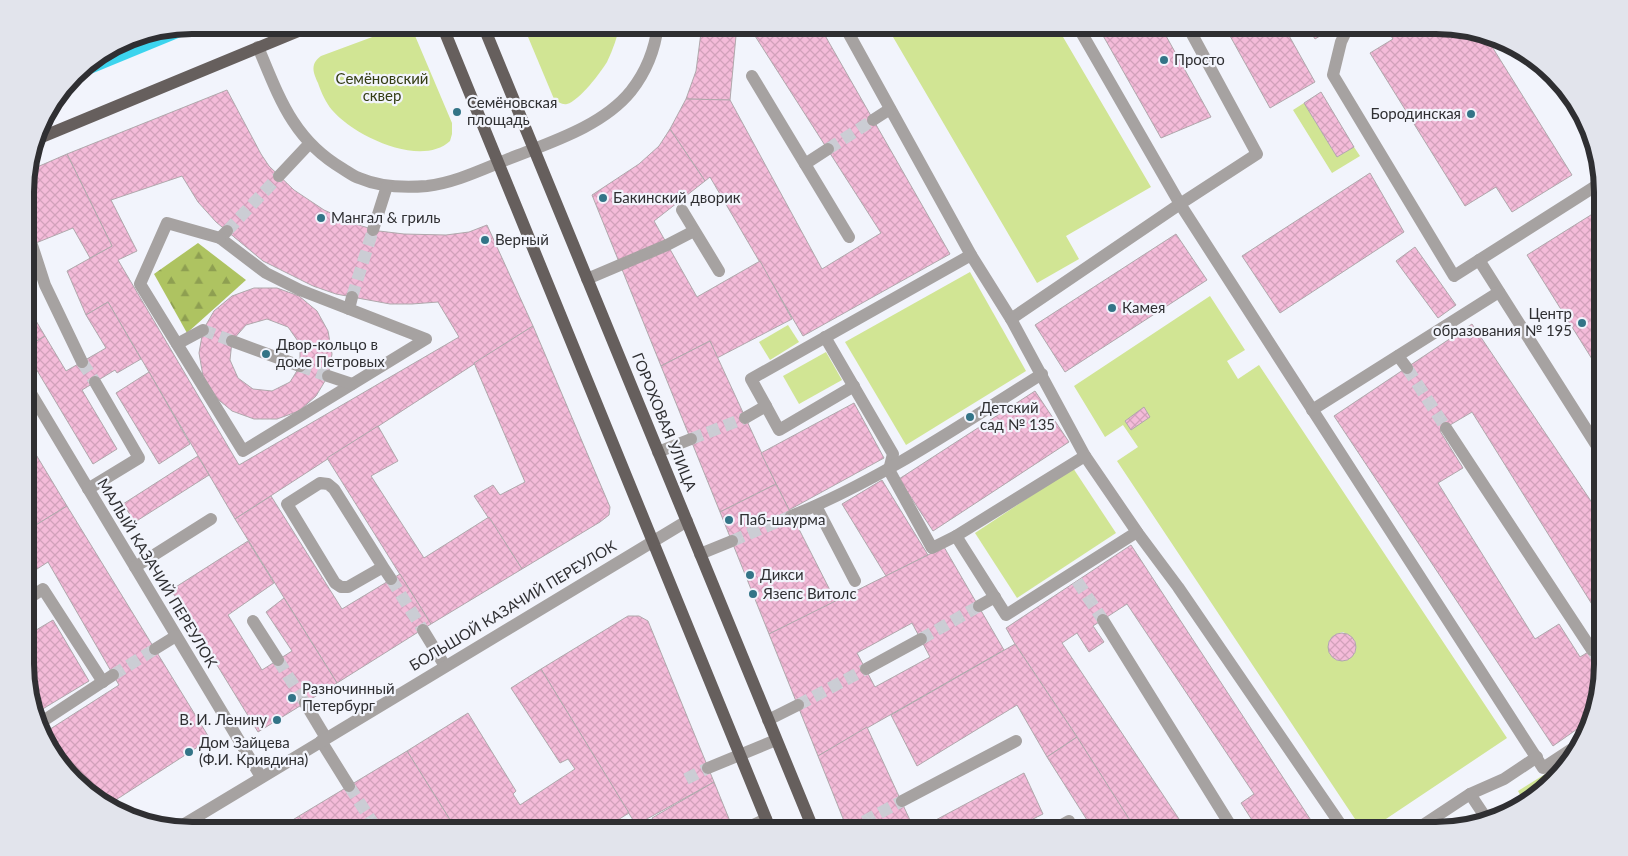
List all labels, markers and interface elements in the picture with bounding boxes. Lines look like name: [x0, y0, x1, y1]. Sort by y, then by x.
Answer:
place label: Просто: [1174, 50, 1225, 68]
marker: Просто: [1158, 54, 1170, 66]
park label: Семёновский сквер: [336, 69, 428, 104]
place label: Семёновская площадь: [467, 93, 557, 128]
place label: Бородинская: [1370, 104, 1461, 122]
marker: Семёновская площадь: [451, 106, 463, 118]
marker: Бородинская: [1465, 108, 1477, 120]
place label: Бакинский дворик: [613, 188, 741, 206]
marker: Бакинский дворик: [597, 192, 609, 204]
place label: Мангал & гриль: [331, 208, 441, 226]
marker: Мангал & гриль: [315, 212, 327, 224]
place label: Верный: [495, 230, 549, 248]
marker: Верный: [479, 234, 491, 246]
place label: Камея: [1122, 298, 1165, 316]
marker: Камея: [1106, 302, 1118, 314]
place label: Центр образования № 195: [1433, 304, 1572, 339]
marker: Центр образования № 195: [1576, 317, 1588, 329]
place label: Двор-кольцо в доме Петровых: [276, 335, 385, 370]
marker: Двор-кольцо в доме Петровых: [260, 348, 272, 360]
street label: ГОРОХОВАЯ УЛИЦА: [629, 350, 701, 494]
place label: Детский сад № 135: [980, 398, 1055, 433]
marker: Детский сад № 135: [964, 411, 976, 423]
street label: МАЛЫЙ КАЗАЧИЙ ПЕРЕУЛОК: [94, 475, 222, 670]
place label: Паб-шаурма: [739, 510, 825, 528]
marker: Паб-шаурма: [723, 514, 735, 526]
street label: БОЛЬШОЙ КАЗАЧИЙ ПЕРЕУЛОК: [406, 536, 619, 674]
place label: Дикси: [760, 565, 804, 583]
marker: Дикси: [744, 569, 756, 581]
place label: Язепс Витолс: [762, 584, 857, 602]
marker: Язепс Витолс: [747, 588, 759, 600]
place label: Разночинный Петербург: [302, 679, 395, 714]
marker: Разночинный Петербург: [286, 692, 298, 704]
place label: В. И. Ленину: [179, 710, 267, 728]
marker: В. И. Ленину: [271, 714, 283, 726]
place label: Дом Зайцева (Ф.И. Кривдина): [199, 733, 308, 768]
marker: Дом Зайцева (Ф.И. Кривдина): [183, 746, 195, 758]

